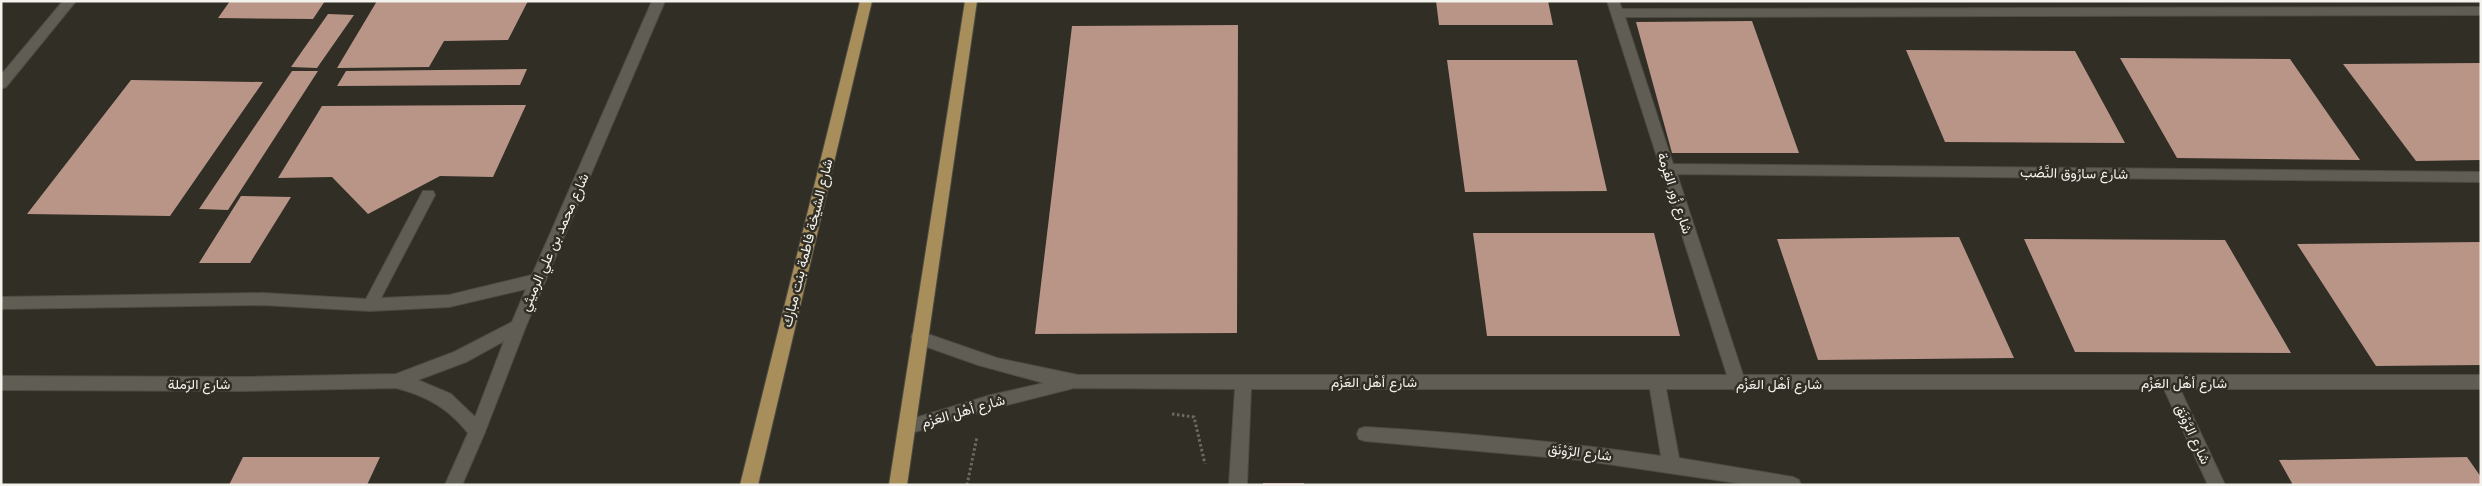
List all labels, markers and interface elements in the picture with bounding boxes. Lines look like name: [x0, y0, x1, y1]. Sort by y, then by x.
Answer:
street label: شارع زُور القِرمة: [1651, 150, 1697, 237]
street label: شارع الشيخة فاطمة بنت مبارك: [777, 157, 839, 330]
street label: شارع سارُوق النَّصُب: [2020, 163, 2128, 185]
street label: شارع محمد بن علي الرميثي: [515, 170, 595, 315]
street label: شارع أهْل العَزْم: [1331, 373, 1417, 393]
street label: شارع أهْل العَزْم: [2141, 374, 2227, 394]
street label: شارع الرّملة: [168, 375, 230, 395]
street label: شارع أهْل العَزْم: [1736, 375, 1822, 395]
street label: شارع أهْل العَزْم: [919, 390, 1007, 433]
street label: شارع الرَّوْنَق: [2169, 401, 2215, 468]
street label: شارع الرَّوْنَق: [1547, 439, 1613, 467]

